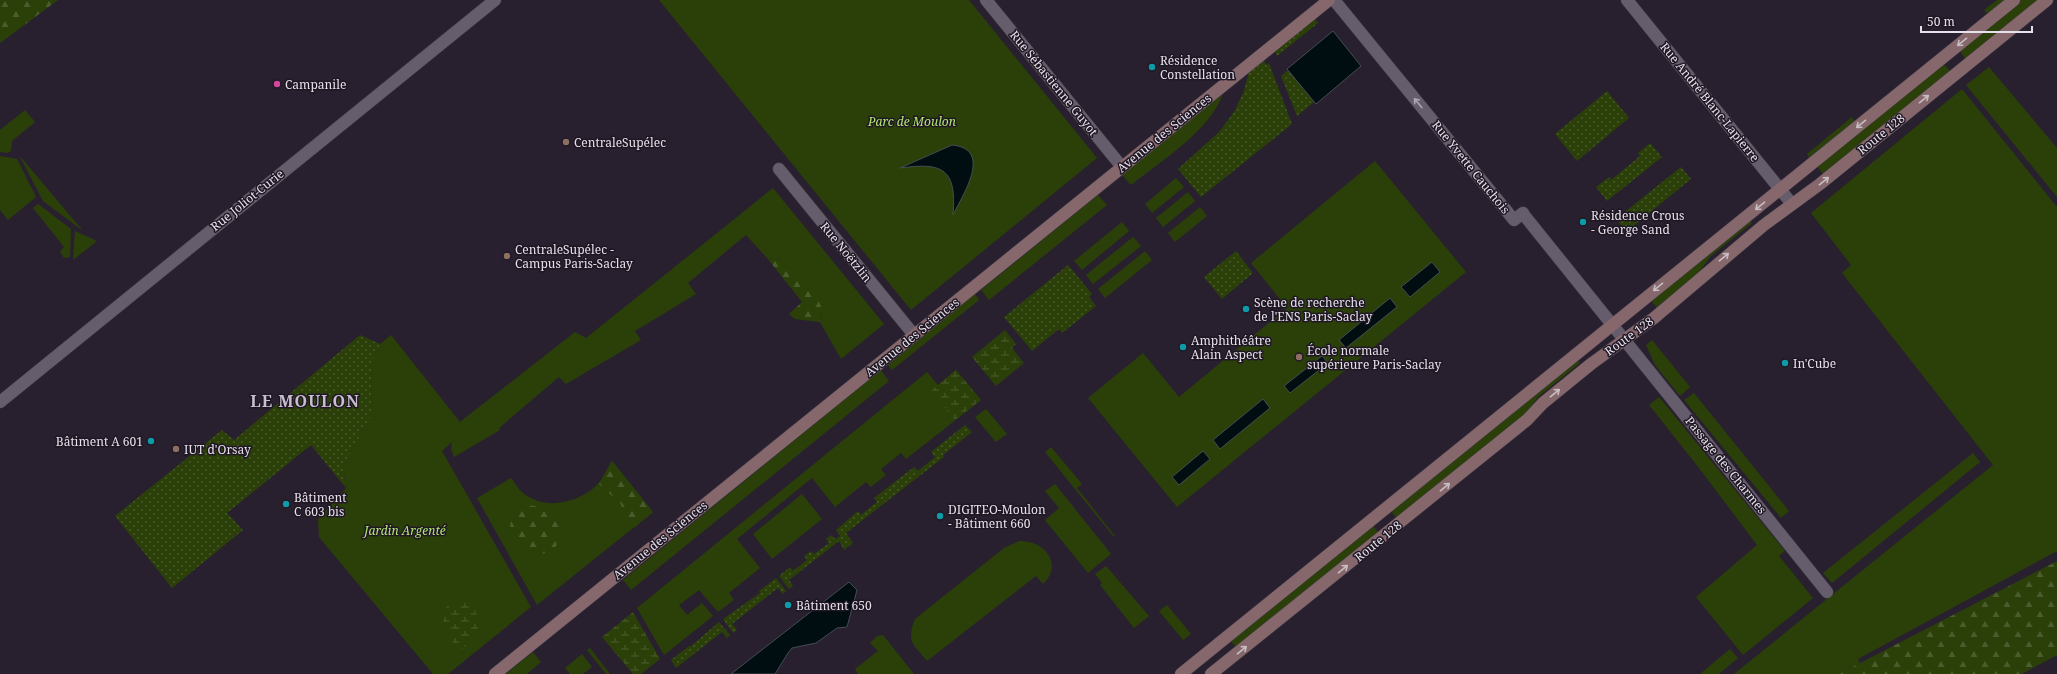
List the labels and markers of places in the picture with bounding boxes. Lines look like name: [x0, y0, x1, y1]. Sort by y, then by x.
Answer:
place label: Résidence Constellation: [1160, 52, 1235, 83]
marker: Résidence Constellation: [1147, 62, 1157, 72]
place label: Campanile: [285, 76, 346, 93]
marker: Campanile: [272, 79, 282, 89]
place label: CentraleSupélec: [574, 134, 666, 151]
marker: CentraleSupélec: [561, 137, 571, 147]
place label: Résidence Crous - George Sand: [1591, 207, 1685, 238]
marker: Résidence Crous - George Sand: [1578, 217, 1588, 227]
place label: CentraleSupélec - Campus Paris-Saclay: [515, 241, 633, 272]
marker: CentraleSupélec - Campus Paris-Saclay: [502, 251, 512, 261]
place label: Scène de recherche de l'ENS Paris-Saclay: [1254, 294, 1373, 325]
marker: Scène de recherche de l'ENS Paris-Saclay: [1241, 304, 1251, 314]
place label: Amphithéâtre Alain Aspect: [1191, 332, 1271, 363]
marker: Amphithéâtre Alain Aspect: [1178, 342, 1188, 352]
place label: École normale supérieure Paris-Saclay: [1307, 342, 1442, 373]
marker: École normale supérieure Paris-Saclay: [1294, 352, 1304, 362]
place label: In'Cube: [1793, 355, 1836, 372]
marker: In'Cube: [1780, 358, 1790, 368]
place label: Bâtiment A 601: [56, 433, 143, 450]
marker: Bâtiment A 601: [146, 436, 156, 446]
place label: IUT d'Orsay: [184, 441, 251, 458]
marker: IUT d'Orsay: [171, 444, 181, 454]
place label: Bâtiment C 603 bis: [294, 489, 346, 520]
marker: Bâtiment C 603 bis: [281, 499, 291, 509]
place label: DIGITEO-Moulon - Bâtiment 660: [948, 501, 1046, 532]
marker: DIGITEO-Moulon - Bâtiment 660: [935, 511, 945, 521]
place label: Bâtiment 650: [796, 597, 872, 614]
marker: Bâtiment 650: [783, 600, 793, 610]

